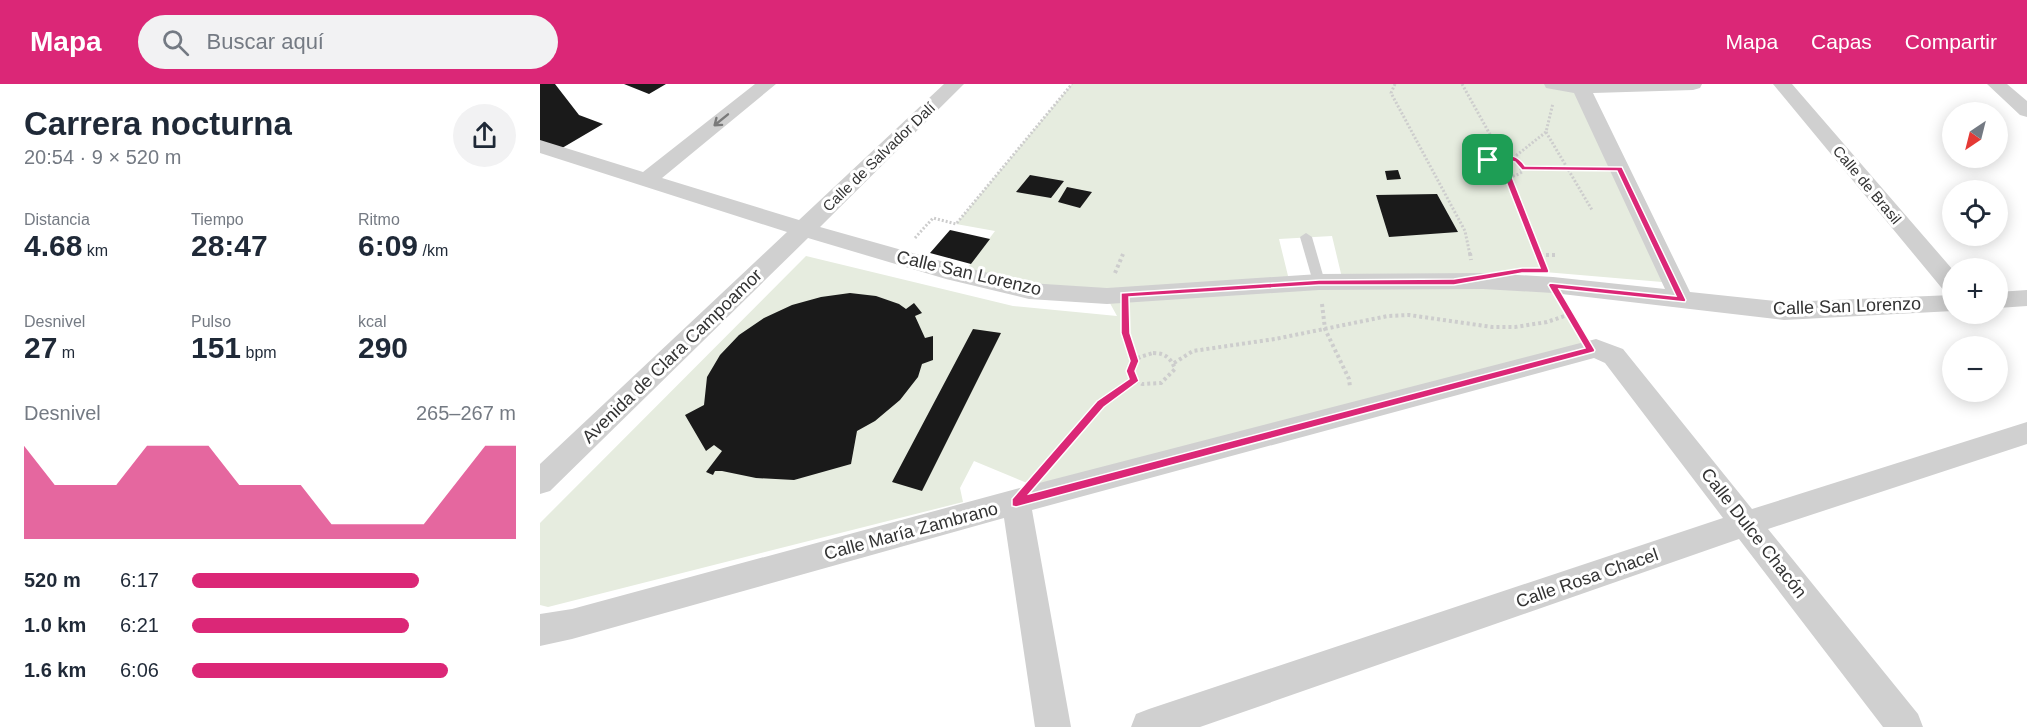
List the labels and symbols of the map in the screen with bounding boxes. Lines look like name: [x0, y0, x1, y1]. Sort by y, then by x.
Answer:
street label: Calle de Salvador Dalí: [819, 98, 939, 215]
north arrow: [1942, 102, 2008, 168]
one-way arrow: [713, 114, 729, 127]
pin: [1462, 134, 1513, 185]
street label: Calle de Brasil: [1830, 142, 1905, 227]
street label: Calle San Lorenzo: [895, 247, 1043, 299]
street label: Avenida de Clara Campoamor: [578, 265, 766, 447]
street label: Calle San Lorenzo: [1773, 293, 1921, 319]
street label: Calle Dulce Chacón: [1697, 464, 1811, 602]
street label: Calle María Zambrano: [822, 498, 1000, 564]
street label: Calle Rosa Chacel: [1513, 544, 1661, 612]

